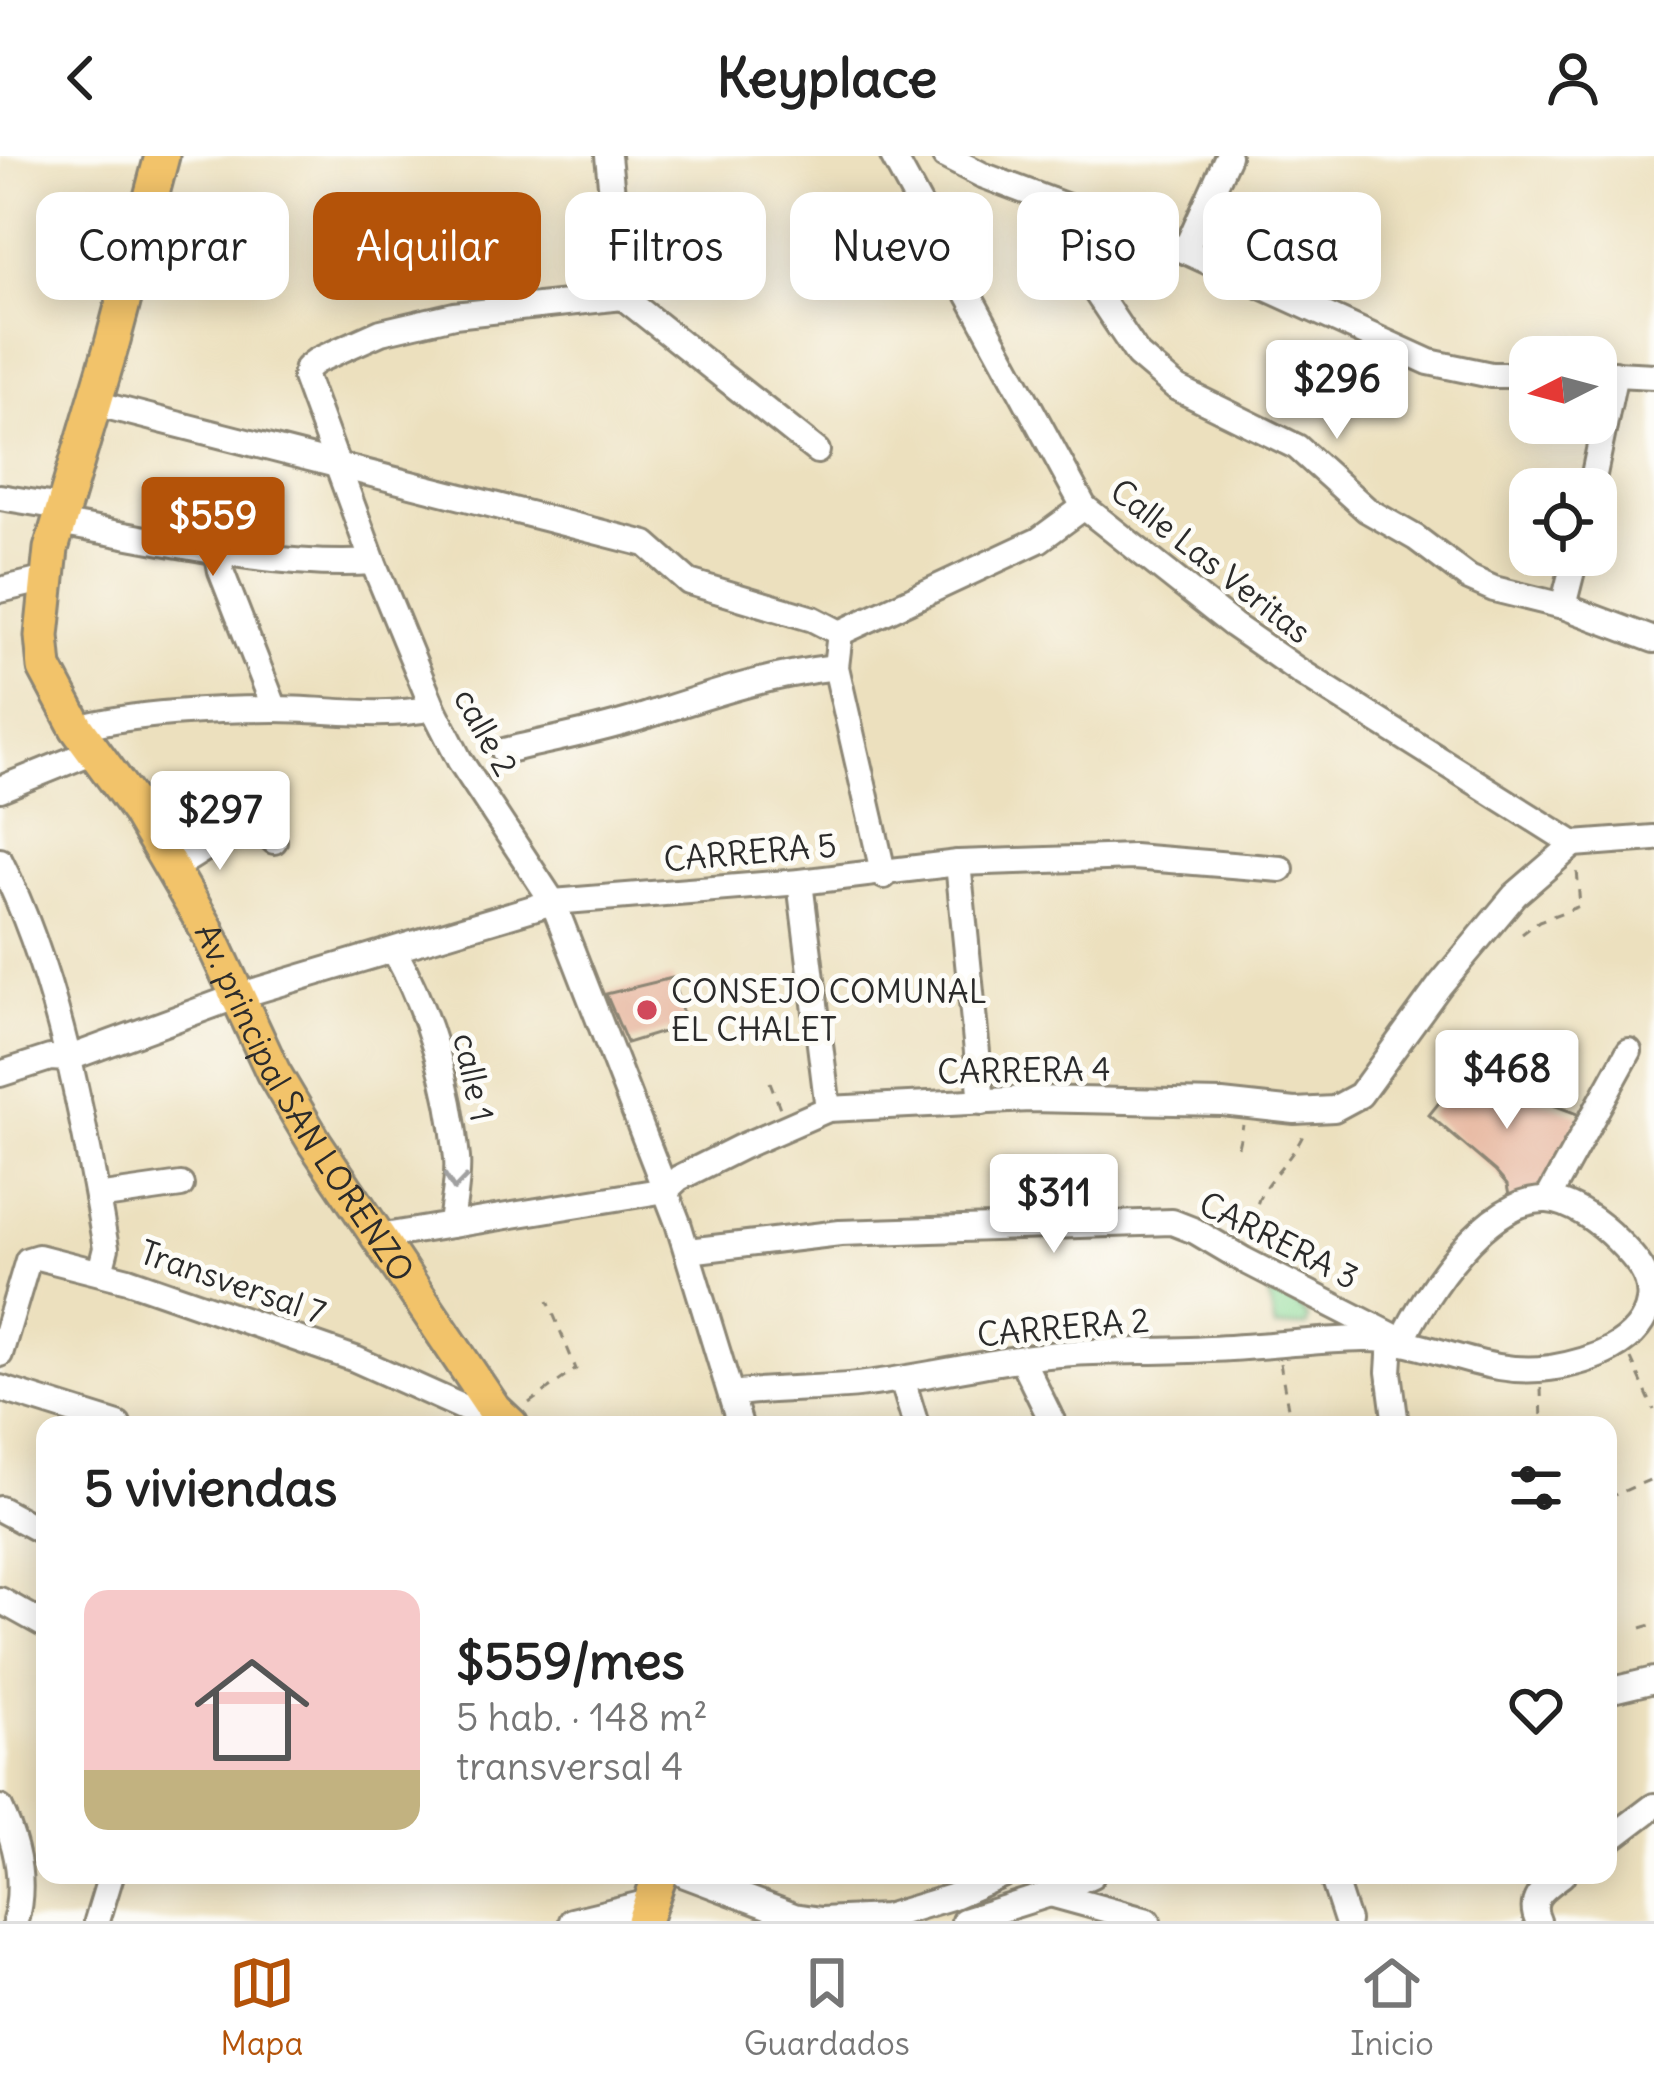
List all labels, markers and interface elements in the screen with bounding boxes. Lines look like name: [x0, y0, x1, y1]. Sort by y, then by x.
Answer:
text: Keyplace: [717, 44, 937, 112]
icon: back: [48, 45, 114, 111]
icon: person: [1540, 45, 1606, 111]
chip: Comprar: [36, 192, 289, 300]
chip: Alquilar: [313, 192, 541, 300]
chip: Filtros: [565, 192, 766, 300]
chip: Nuevo: [790, 192, 993, 300]
chip: Piso: [1017, 192, 1179, 300]
chip: Casa: [1203, 192, 1381, 300]
north arrow: [1509, 336, 1617, 444]
map controls: [1509, 336, 1617, 576]
pin: $296: [1266, 340, 1408, 442]
text: $296: [1293, 354, 1381, 403]
button: locate: [1509, 468, 1617, 576]
street label: Calle Las Veritas: [1102, 470, 1320, 652]
pin: $559: [142, 477, 284, 579]
text: $559: [169, 491, 257, 540]
street label: calle 2: [445, 681, 527, 783]
pin: $297: [149, 771, 291, 873]
text: $297: [178, 785, 262, 834]
street label: CARRERA 5: [662, 824, 838, 880]
street label: Av. principal SAN LORENZO: [186, 917, 423, 1290]
place label: CONSEJO COMUNAL EL CHALET: [671, 970, 987, 1050]
marker: CONSEJO COMUNAL EL CHALET: [634, 997, 660, 1023]
street label: calle 1: [444, 1029, 504, 1125]
pin: $468: [1436, 1030, 1578, 1132]
text: $468: [1462, 1044, 1552, 1093]
street label: CARRERA 4: [937, 1047, 1111, 1093]
pin: $311: [983, 1154, 1125, 1256]
text: $311: [1017, 1168, 1091, 1217]
one-way arrow: [443, 1172, 469, 1192]
street label: CARRERA 3: [1192, 1182, 1366, 1298]
street label: Transversal 7: [135, 1231, 331, 1333]
street label: CARRERA 2: [975, 1299, 1151, 1355]
icon: filters: [1503, 1455, 1569, 1521]
text: 5 viviendas: [84, 1456, 337, 1520]
text: $559/mes: [456, 1629, 685, 1693]
icon: home: [180, 1638, 324, 1782]
icon: heart: [1503, 1677, 1569, 1743]
text: 5 hab. · 148 m²: [456, 1693, 708, 1742]
text: transversal 4: [456, 1742, 684, 1791]
tab: Mapa: [220, 1950, 303, 2064]
tab: Guardados: [744, 1950, 910, 2064]
tab: Inicio: [1350, 1950, 1434, 2064]

